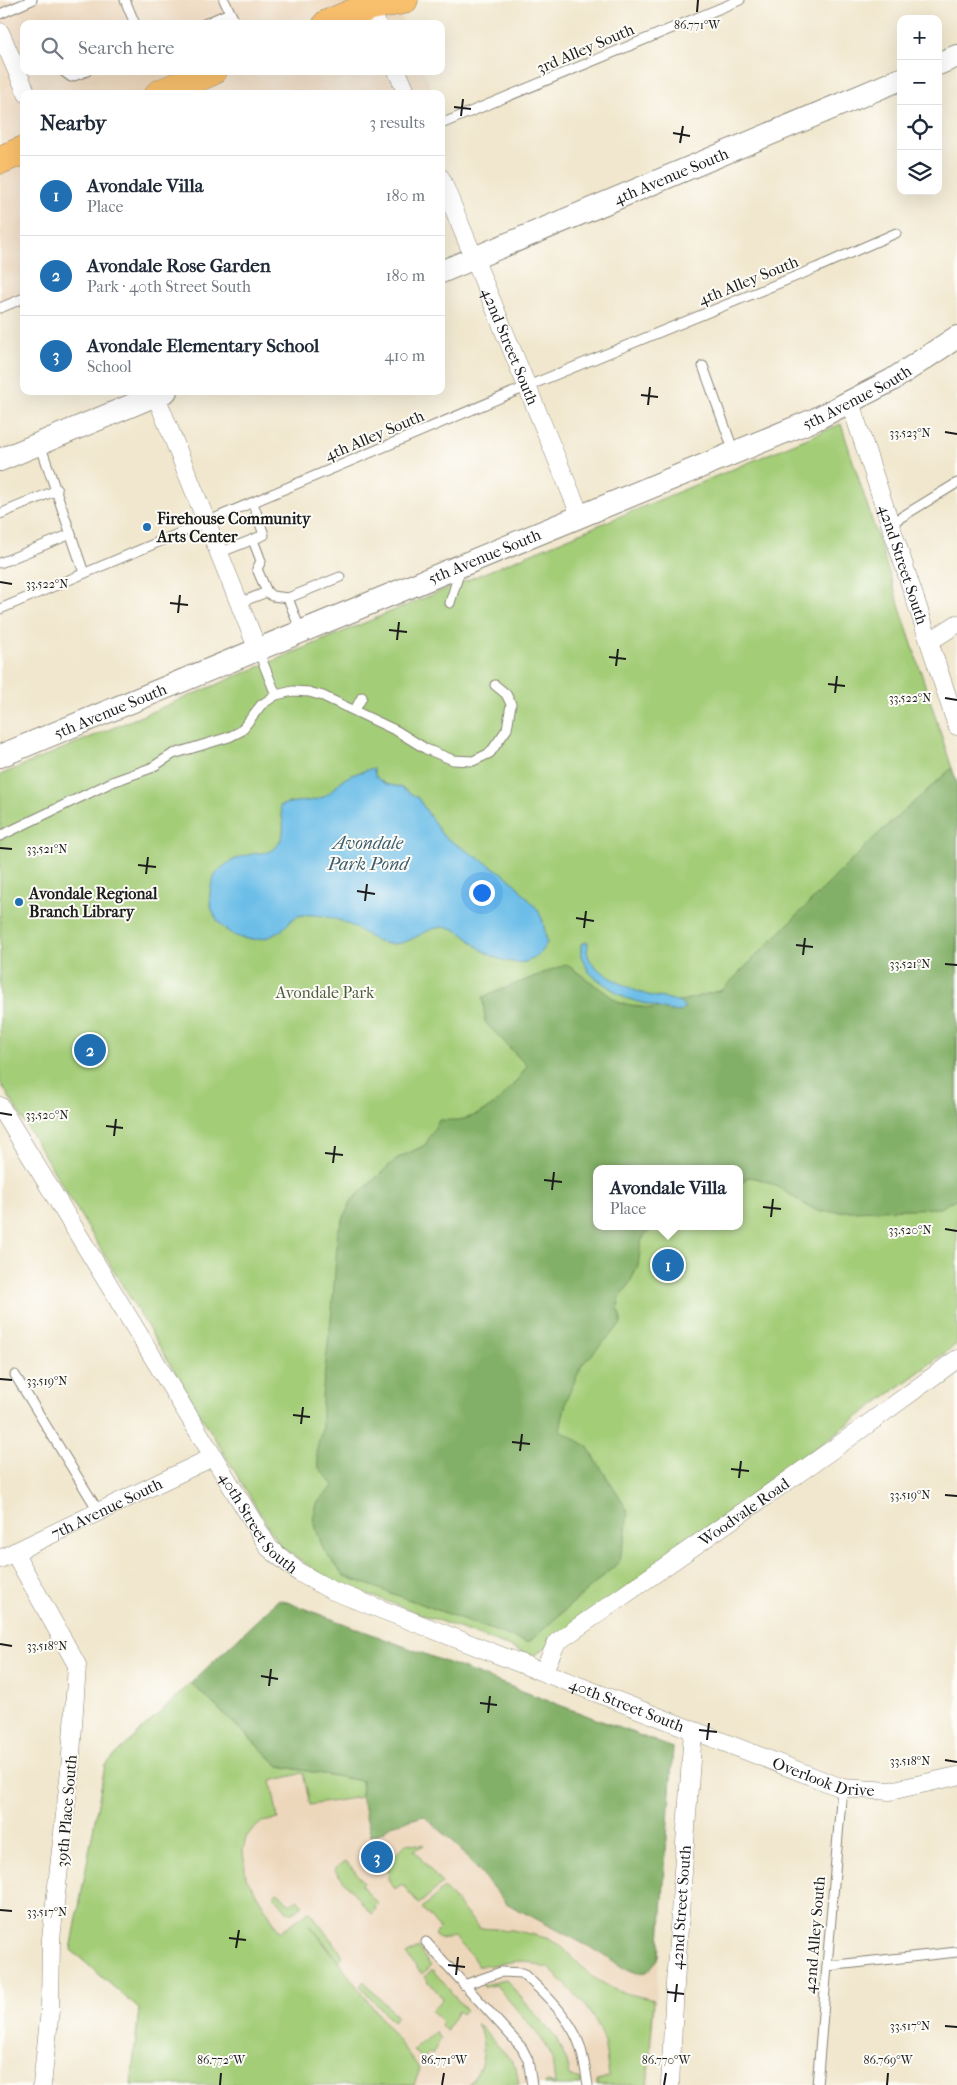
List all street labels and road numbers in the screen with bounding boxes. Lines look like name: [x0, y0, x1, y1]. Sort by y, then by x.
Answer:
street label: 3rd Alley South: [534, 19, 637, 78]
street label: 4th Avenue South: [611, 144, 731, 209]
street label: 4th Alley South: [695, 252, 801, 309]
street label: 42nd Street South: [477, 285, 543, 408]
street label: 5th Avenue South: [800, 361, 915, 434]
street label: 4th Alley South: [322, 406, 427, 465]
street label: 42nd Street South: [875, 502, 932, 627]
street label: 5th Avenue South: [425, 525, 544, 588]
street label: 5th Avenue South: [51, 679, 169, 743]
street label: 40th Street South: [215, 1469, 302, 1578]
street label: 7th Avenue South: [48, 1474, 165, 1543]
street label: Woodvale Road: [694, 1474, 793, 1551]
street label: 40th Street South: [566, 1674, 687, 1736]
street label: Overlook Drive: [770, 1753, 875, 1800]
street label: 39th Place South: [52, 1754, 81, 1868]
street label: 42nd Street South: [667, 1844, 695, 1970]
street label: 42nd Alley South: [800, 1876, 829, 1994]

